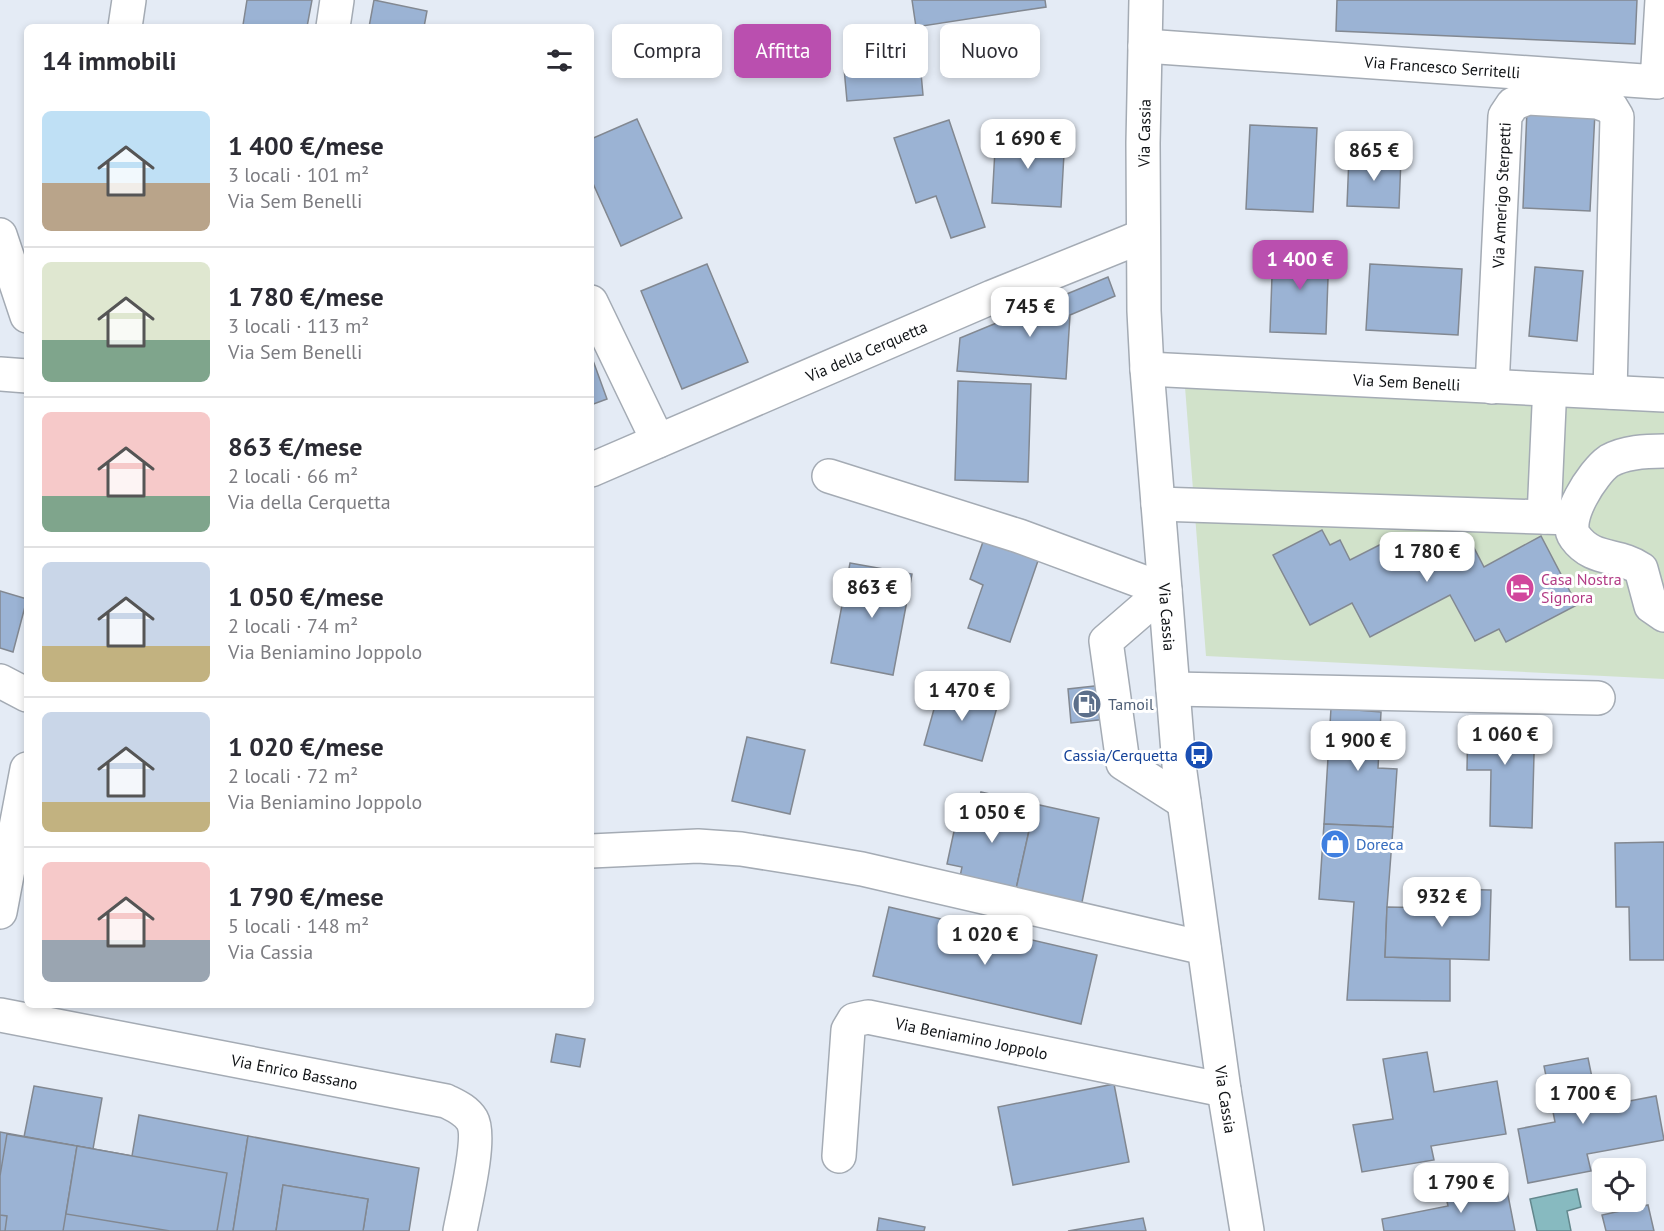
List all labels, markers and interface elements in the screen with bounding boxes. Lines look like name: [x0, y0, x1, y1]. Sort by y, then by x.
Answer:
chip: Compra: [612, 24, 722, 78]
chip: Affitta: [734, 24, 831, 78]
chip: Filtri: [843, 24, 928, 78]
chip: Nuovo: [940, 24, 1040, 78]
text: 14 immobili: [42, 44, 176, 77]
icon: filters: [543, 44, 576, 77]
street label: Via Francesco Serritelli: [1363, 51, 1521, 82]
street label: Via Cassia: [1133, 99, 1155, 168]
pin: 1 690 €: [973, 119, 1083, 170]
street label: Via Amerigo Sterpetti: [1488, 122, 1515, 270]
text: 1 690 €: [995, 125, 1061, 151]
text: 1 400 €/mese: [228, 129, 384, 162]
pin: 865 €: [1332, 131, 1416, 182]
icon: home: [90, 135, 162, 207]
text: 865 €: [1349, 137, 1399, 163]
text: 3 locali · 101 m²: [228, 162, 369, 188]
text: Via Sem Benelli: [228, 188, 362, 214]
pin: 1 400 €: [1245, 240, 1355, 291]
text: 1 400 €: [1267, 246, 1333, 272]
text: 1 780 €/mese: [228, 280, 384, 313]
icon: home: [90, 286, 162, 358]
pin: 745 €: [988, 287, 1072, 338]
text: 745 €: [1005, 293, 1055, 319]
text: 3 locali · 113 m²: [228, 313, 369, 339]
street label: Via della Cerquetta: [802, 316, 930, 387]
text: Via Sem Benelli: [228, 339, 362, 365]
street label: Via Sem Benelli: [1351, 369, 1461, 395]
text: 863 €/mese: [228, 430, 362, 463]
icon: home: [90, 436, 162, 508]
text: 2 locali · 66 m²: [228, 463, 358, 489]
text: Via della Cerquetta: [228, 489, 391, 515]
pin: 1 780 €: [1372, 532, 1482, 583]
text: 1 780 €: [1394, 538, 1460, 564]
pin: 863 €: [830, 568, 914, 619]
place label: Casa Nostra Signora: [1541, 569, 1622, 607]
hotel icon: Casa Nostra Signora: [1504, 572, 1536, 604]
text: 863 €: [847, 574, 897, 600]
text: 1 050 €/mese: [228, 580, 384, 613]
street label: Via Cassia: [1154, 581, 1180, 652]
icon: home: [90, 586, 162, 658]
text: 2 locali · 74 m²: [228, 613, 358, 639]
text: Via Beniamino Joppolo: [228, 639, 422, 665]
pin: 1 470 €: [907, 671, 1017, 722]
text: 1 470 €: [929, 677, 995, 703]
fuel station icon: Tamoil: [1071, 688, 1103, 720]
place label: Tamoil: [1108, 694, 1154, 714]
pin: 1 060 €: [1450, 715, 1560, 766]
pin: 1 900 €: [1303, 721, 1413, 772]
text: 1 060 €: [1472, 721, 1538, 747]
text: 1 900 €: [1325, 727, 1391, 753]
text: 1 020 €/mese: [228, 730, 384, 763]
icon: home: [90, 736, 162, 808]
bus stop icon: Cassia/Cerquetta: [1183, 739, 1215, 771]
place label: Cassia/Cerquetta: [1064, 745, 1178, 765]
text: 2 locali · 72 m²: [228, 763, 358, 789]
text: Via Beniamino Joppolo: [228, 789, 422, 815]
pin: 1 050 €: [937, 793, 1047, 844]
text: 1 050 €: [959, 799, 1025, 825]
shop icon: Doreca: [1319, 828, 1351, 860]
place label: Doreca: [1356, 834, 1404, 854]
pin: 932 €: [1400, 877, 1484, 928]
text: 1 790 €/mese: [228, 880, 384, 913]
text: 932 €: [1417, 883, 1467, 909]
icon: home: [90, 886, 162, 958]
text: 5 locali · 148 m²: [228, 913, 369, 939]
pin: 1 020 €: [930, 915, 1040, 966]
text: 1 020 €: [952, 921, 1018, 947]
text: Via Cassia: [228, 939, 313, 965]
street label: Via Beniamino Joppolo: [892, 1013, 1050, 1064]
street label: Via Enrico Bassano: [229, 1050, 360, 1094]
street label: Via Cassia: [1211, 1063, 1241, 1135]
pin: 1 700 €: [1528, 1074, 1638, 1125]
text: 1 700 €: [1550, 1080, 1616, 1106]
map controls: [1592, 1158, 1646, 1212]
button: locate: [1592, 1158, 1646, 1212]
pin: 1 790 €: [1406, 1163, 1516, 1214]
text: 1 790 €: [1428, 1169, 1494, 1195]

